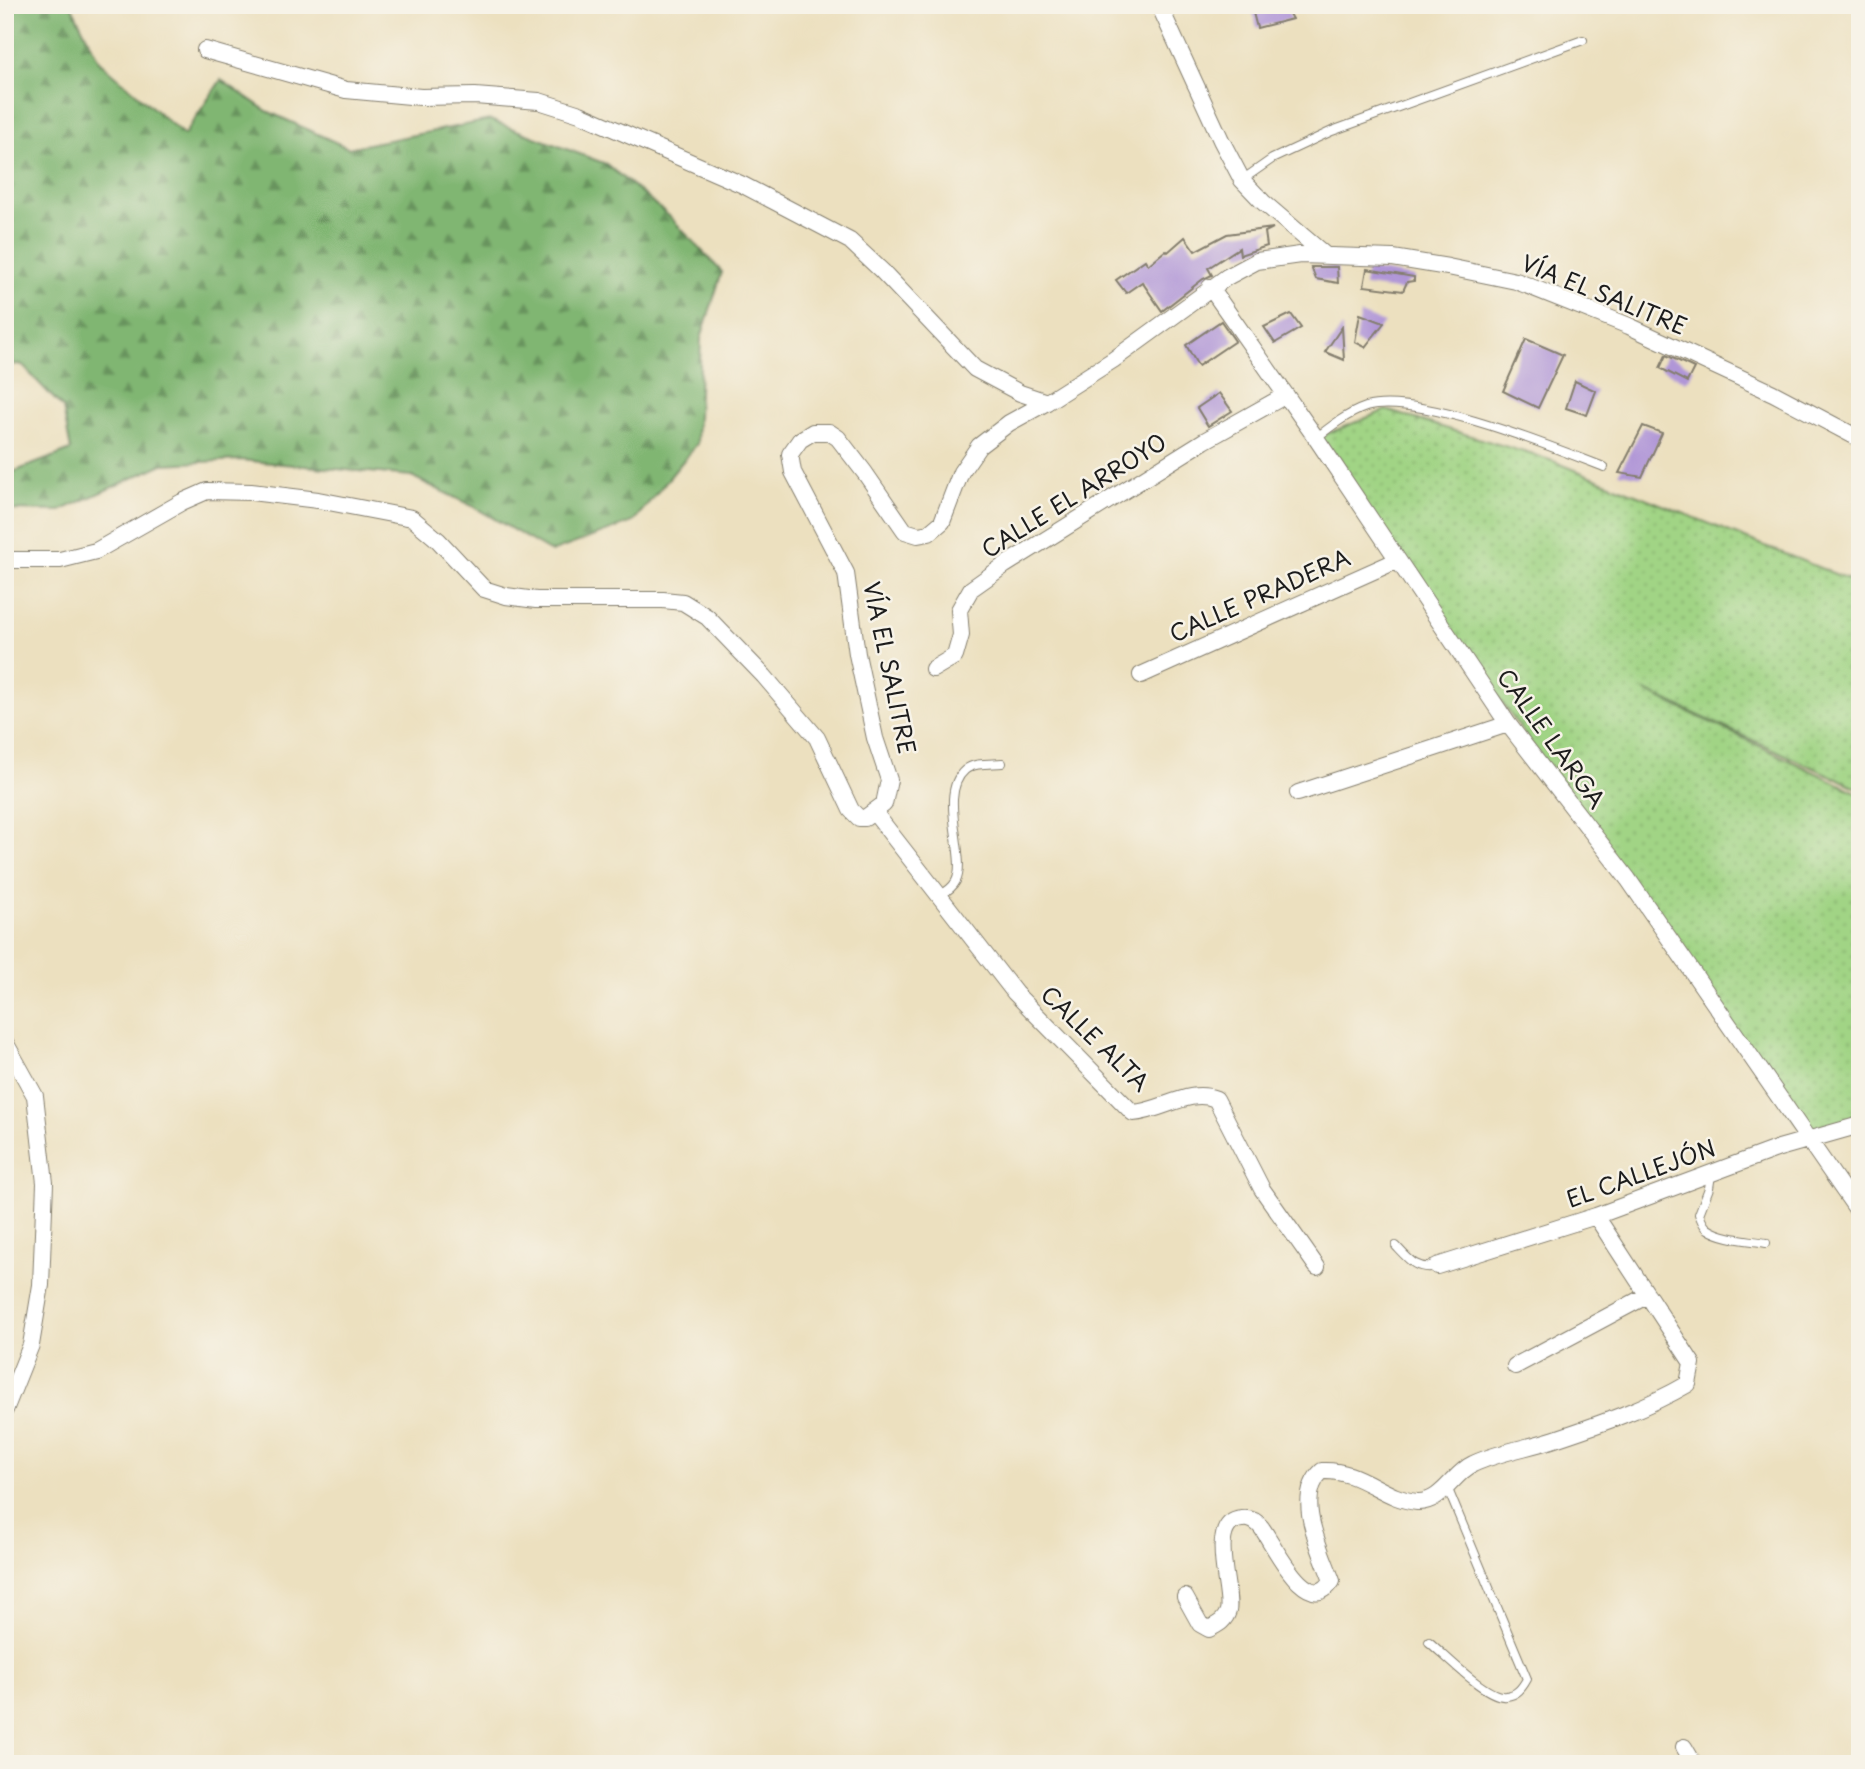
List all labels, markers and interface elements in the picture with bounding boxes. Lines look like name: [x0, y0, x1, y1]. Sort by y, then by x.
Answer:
street label: VÍA EL SALITRE: [1516, 244, 1693, 343]
street label: CALLE EL ARROYO: [974, 424, 1173, 566]
street label: CALLE PRADERA: [1163, 539, 1355, 650]
street label: VÍA EL SALITRE: [855, 578, 926, 757]
street label: CALLE LARGA: [1489, 661, 1615, 815]
street label: CALLE ALTA: [1034, 977, 1159, 1099]
street label: EL CALLEJÓN: [1561, 1129, 1720, 1216]

